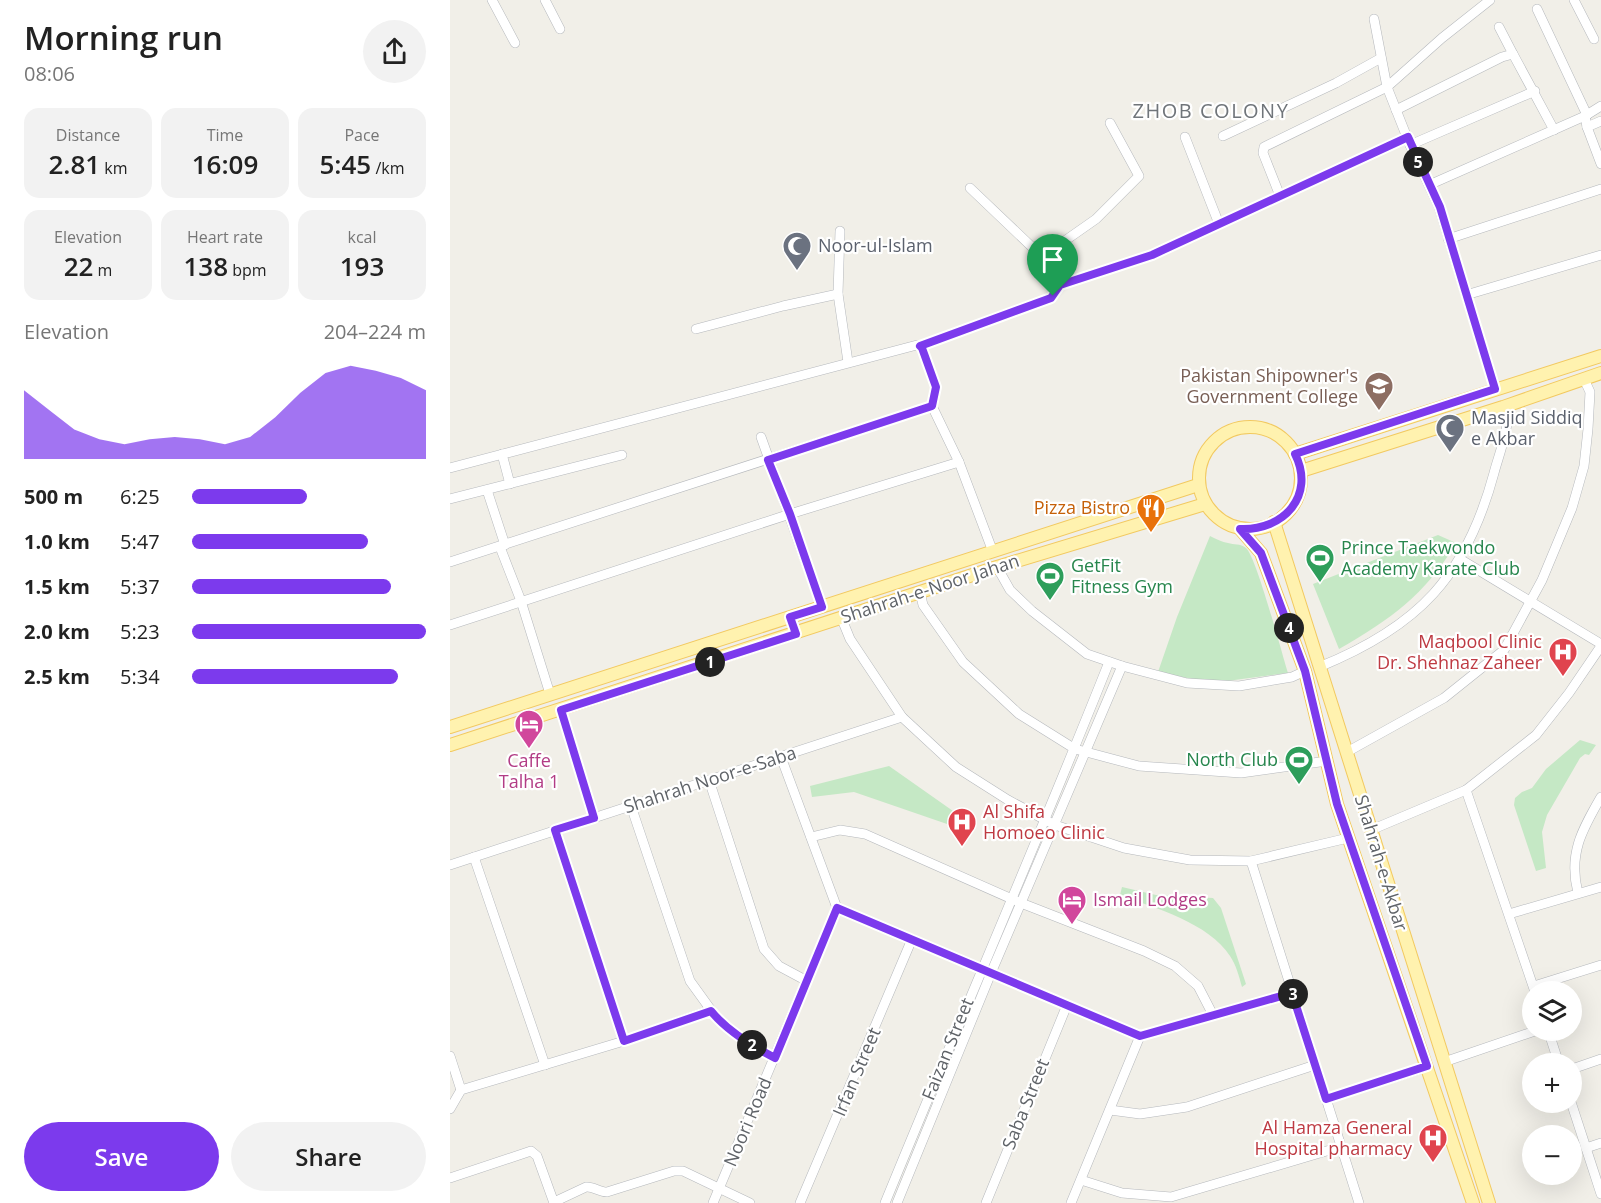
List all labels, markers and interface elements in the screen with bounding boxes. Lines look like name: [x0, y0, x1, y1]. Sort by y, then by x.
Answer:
text: Morning run: [24, 15, 223, 60]
button: share: [363, 20, 426, 83]
text: 08:06: [24, 60, 75, 87]
district label: ZHOB COLONY: [1133, 97, 1289, 124]
text: Distance: [56, 124, 120, 146]
text: Time: [207, 124, 243, 146]
text: Pace: [344, 124, 380, 146]
text: 2.81: [48, 146, 100, 182]
text: 16:09: [192, 146, 258, 182]
text: 5:45: [320, 146, 371, 182]
pin: 5: [1403, 147, 1433, 177]
text: 5: [1413, 151, 1423, 173]
text: km: [100, 157, 128, 179]
text: /km: [371, 157, 404, 179]
text: Elevation: [54, 226, 122, 248]
text: Heart rate: [187, 226, 263, 248]
text: kcal: [348, 226, 377, 248]
mosque icon: Noor-ul-Islam: [781, 230, 813, 272]
place label: Noor-ul-Islam: [818, 233, 933, 257]
pin: [1027, 234, 1078, 296]
icon: arrive: [1036, 243, 1069, 276]
text: 22: [64, 248, 93, 284]
text: 138: [183, 248, 228, 284]
text: 193: [340, 248, 384, 284]
text: m: [93, 259, 112, 281]
text: bpm: [228, 259, 267, 281]
text: Elevation: [24, 318, 109, 345]
text: 204–224 m: [324, 318, 426, 345]
place label: Pakistan Shipowner's Government College: [1180, 363, 1358, 408]
school or university icon: Pakistan Shipowner's Government College: [1363, 370, 1395, 412]
place label: Masjid Siddiq e Akbar: [1471, 405, 1583, 450]
mosque icon: Masjid Siddiq e Akbar: [1434, 412, 1466, 454]
text: 500 m: [24, 483, 83, 510]
text: 6:25: [120, 483, 160, 510]
restaurant icon: Pizza Bistro: [1135, 492, 1167, 534]
place label: Pizza Bistro: [1034, 495, 1130, 519]
text: 1.0 km: [24, 528, 90, 555]
text: 5:47: [120, 528, 160, 555]
place label: Prince Taekwondo Academy Karate Club: [1341, 535, 1520, 580]
sports icon: Prince Taekwondo Academy Karate Club: [1304, 542, 1336, 584]
street label: Shahrah-e-Noor Jahan: [837, 548, 1022, 628]
place label: GetFit Fitness Gym: [1071, 553, 1173, 598]
sports icon: GetFit Fitness Gym: [1034, 560, 1066, 602]
text: 1.5 km: [24, 573, 90, 600]
text: 5:37: [120, 573, 160, 600]
pin: 4: [1274, 613, 1304, 643]
text: 4: [1284, 617, 1294, 639]
text: 2.0 km: [24, 618, 90, 645]
text: 5:23: [120, 618, 160, 645]
place label: Maqbool Clinic Dr. Shehnaz Zaheer: [1377, 629, 1543, 674]
hospital icon: Maqbool Clinic Dr. Shehnaz Zaheer: [1547, 636, 1579, 678]
pin: 1: [695, 647, 725, 677]
text: 1: [705, 651, 715, 673]
text: 2.5 km: [24, 663, 90, 690]
text: 5:34: [120, 663, 160, 690]
hotel icon: Caffe Talha 1: [513, 708, 545, 750]
street label: Shahrah Noor-e-Saba: [620, 740, 799, 818]
sports icon: North Club: [1283, 744, 1315, 786]
place label: North Club: [1186, 747, 1278, 771]
place label: Caffe Talha 1: [499, 748, 559, 793]
street label: Shahrah-e-Akbar: [1350, 792, 1414, 934]
place label: Al Shifa Homoeo Clinic: [983, 799, 1105, 844]
hospital icon: Al Shifa Homoeo Clinic: [946, 806, 978, 848]
hotel icon: Ismail Lodges: [1056, 884, 1088, 926]
place label: Ismail Lodges: [1093, 887, 1207, 911]
pin: 3: [1278, 979, 1308, 1009]
map controls: [1522, 981, 1582, 1185]
button: layers: [1522, 981, 1582, 1041]
text: 3: [1288, 983, 1298, 1005]
street label: Faizan Street: [916, 994, 978, 1103]
street label: Irfan Street: [827, 1023, 886, 1120]
pin: 2: [737, 1030, 767, 1060]
text: 2: [747, 1034, 757, 1056]
button: +: [1522, 1053, 1582, 1113]
street label: Saba Street: [996, 1055, 1054, 1153]
street label: Noori Road: [718, 1073, 777, 1170]
place label: Al Hamza General Hospital pharmacy: [1254, 1115, 1413, 1160]
button: Save: [24, 1122, 219, 1191]
button: Share: [231, 1122, 426, 1191]
hospital icon: Al Hamza General Hospital pharmacy: [1417, 1122, 1449, 1164]
button: −: [1522, 1125, 1582, 1185]

